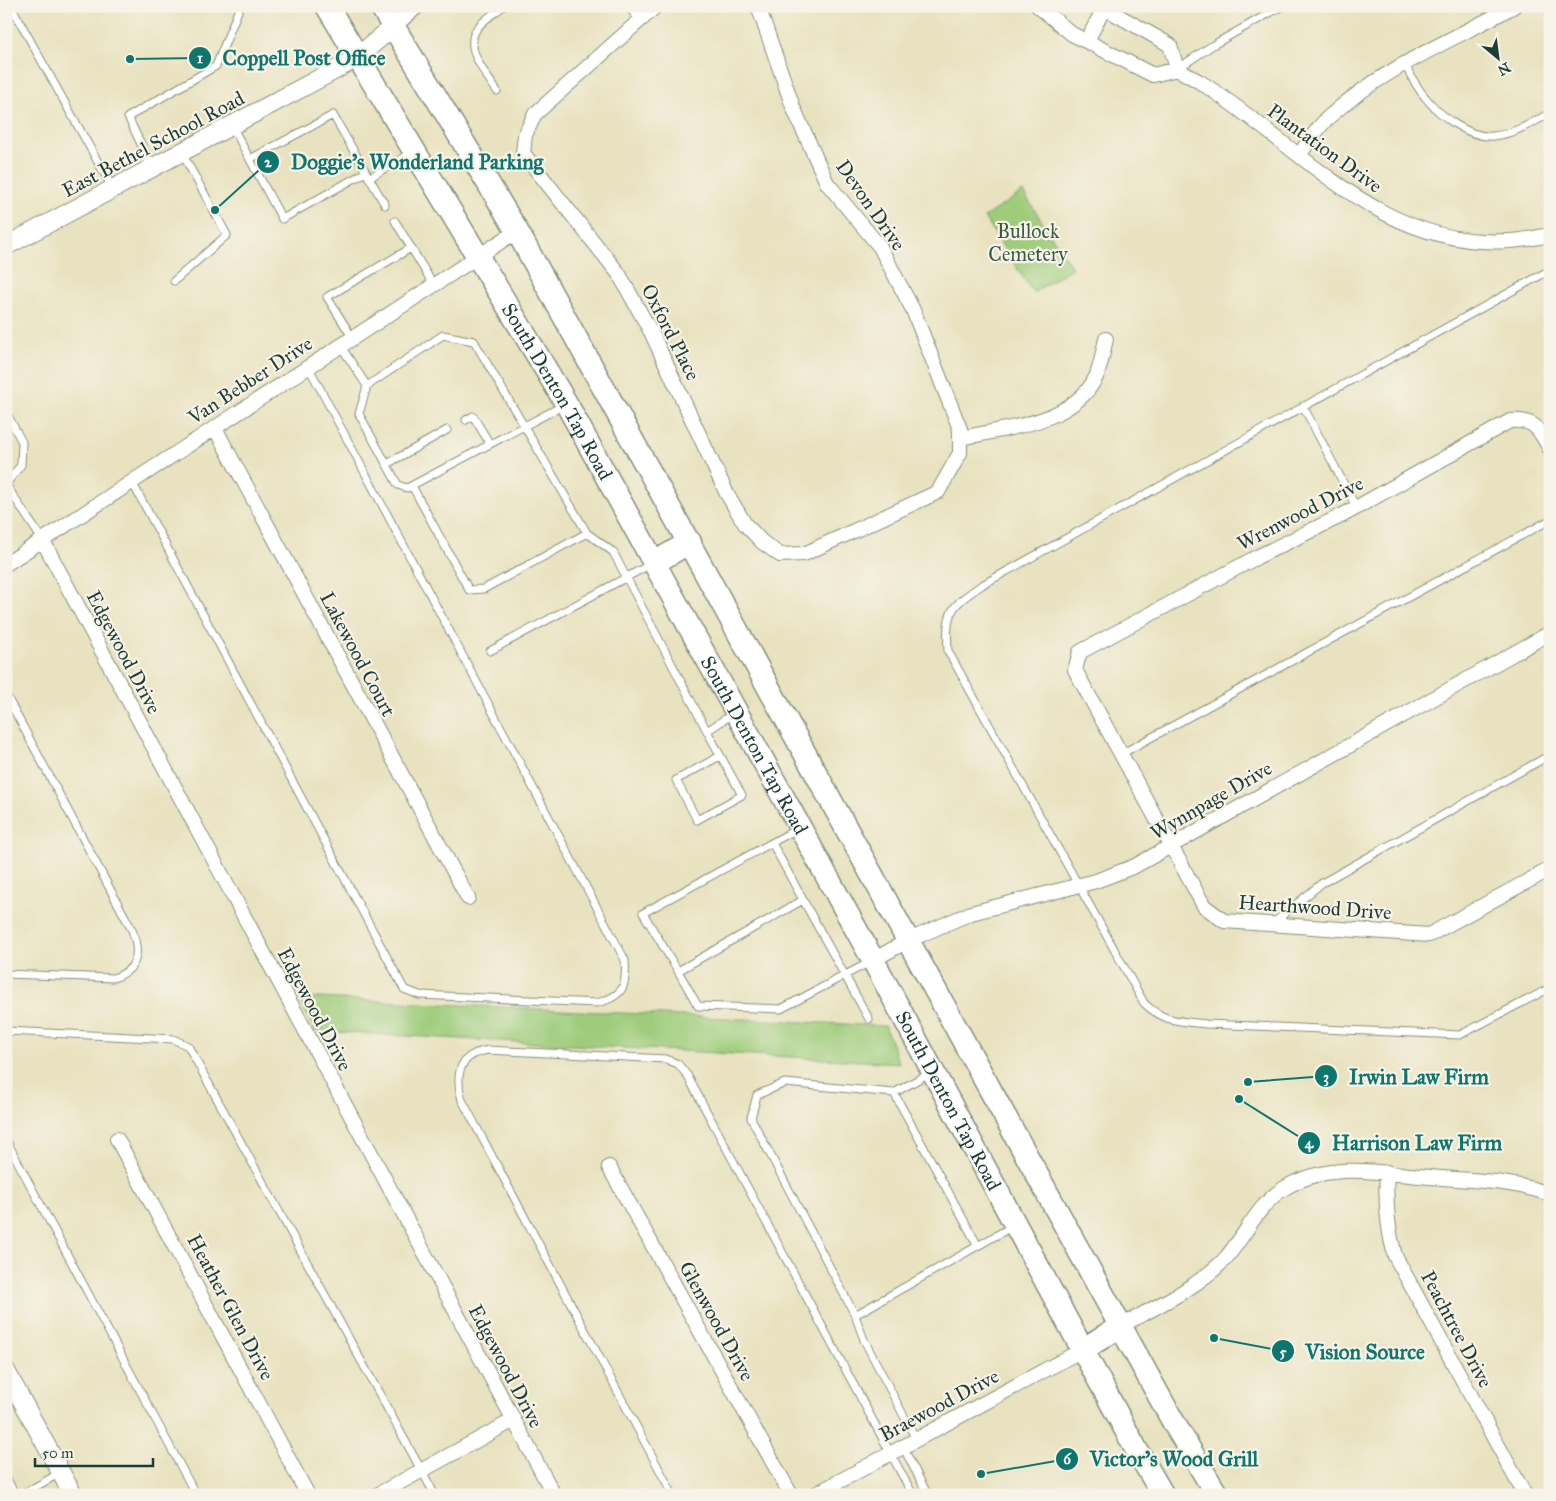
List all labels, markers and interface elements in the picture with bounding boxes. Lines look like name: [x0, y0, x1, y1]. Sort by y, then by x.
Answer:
north arrow: [1474, 32, 1524, 82]
callout: Coppell Post Office: [187, 40, 395, 76]
text: Coppell Post Office: [223, 45, 386, 71]
text: 1: [197, 49, 203, 67]
text: N: [1495, 59, 1513, 79]
street label: East Bethel School Road: [58, 86, 248, 202]
street label: Plantation Drive: [1263, 98, 1387, 198]
callout: Doggie's Wonderland Parking: [255, 144, 553, 180]
text: Doggie's Wonderland Parking: [291, 149, 545, 175]
text: 2: [264, 153, 272, 171]
street label: Devon Drive: [831, 155, 911, 255]
park label: Bullock Cemetery: [988, 219, 1068, 266]
street label: Oxford Place: [637, 280, 705, 384]
street label: South Denton Tap Road: [497, 299, 618, 484]
street label: Van Bebber Drive: [183, 331, 317, 430]
street label: Wrenwood Drive: [1233, 471, 1367, 555]
street label: Edgewood Drive: [81, 586, 167, 718]
street label: Lakewood Court: [315, 588, 401, 720]
street label: South Denton Tap Road: [696, 652, 813, 839]
street label: Wynnpage Drive: [1146, 756, 1277, 845]
street label: Hearthwood Drive: [1238, 890, 1392, 924]
street label: Edgewood Drive: [272, 943, 358, 1075]
street label: South Denton Tap Road: [891, 1007, 1007, 1194]
callout: Irwin Law Firm: [1314, 1058, 1499, 1094]
text: Irwin Law Firm: [1349, 1064, 1489, 1090]
text: 3: [1323, 1068, 1329, 1087]
callout: Harrison Law Firm: [1297, 1125, 1512, 1161]
text: Harrison Law Firm: [1332, 1130, 1503, 1156]
text: 4: [1305, 1134, 1314, 1153]
street label: Heather Glen Drive: [182, 1230, 280, 1384]
street label: Glenwood Drive: [674, 1257, 760, 1385]
street label: Peachtree Drive: [1416, 1266, 1498, 1392]
street label: Edgewood Drive: [463, 1300, 549, 1432]
callout: Vision Source: [1270, 1333, 1435, 1369]
text: Vision Source: [1304, 1339, 1425, 1365]
text: 5: [1280, 1343, 1287, 1361]
street label: Braewood Drive: [875, 1364, 1003, 1446]
scale bar: [35, 1436, 152, 1468]
callout: Victor's Wood Grill: [1054, 1441, 1268, 1477]
text: 50 m: [42, 1444, 74, 1462]
text: Victor's Wood Grill: [1089, 1446, 1260, 1472]
text: 6: [1063, 1450, 1072, 1468]

